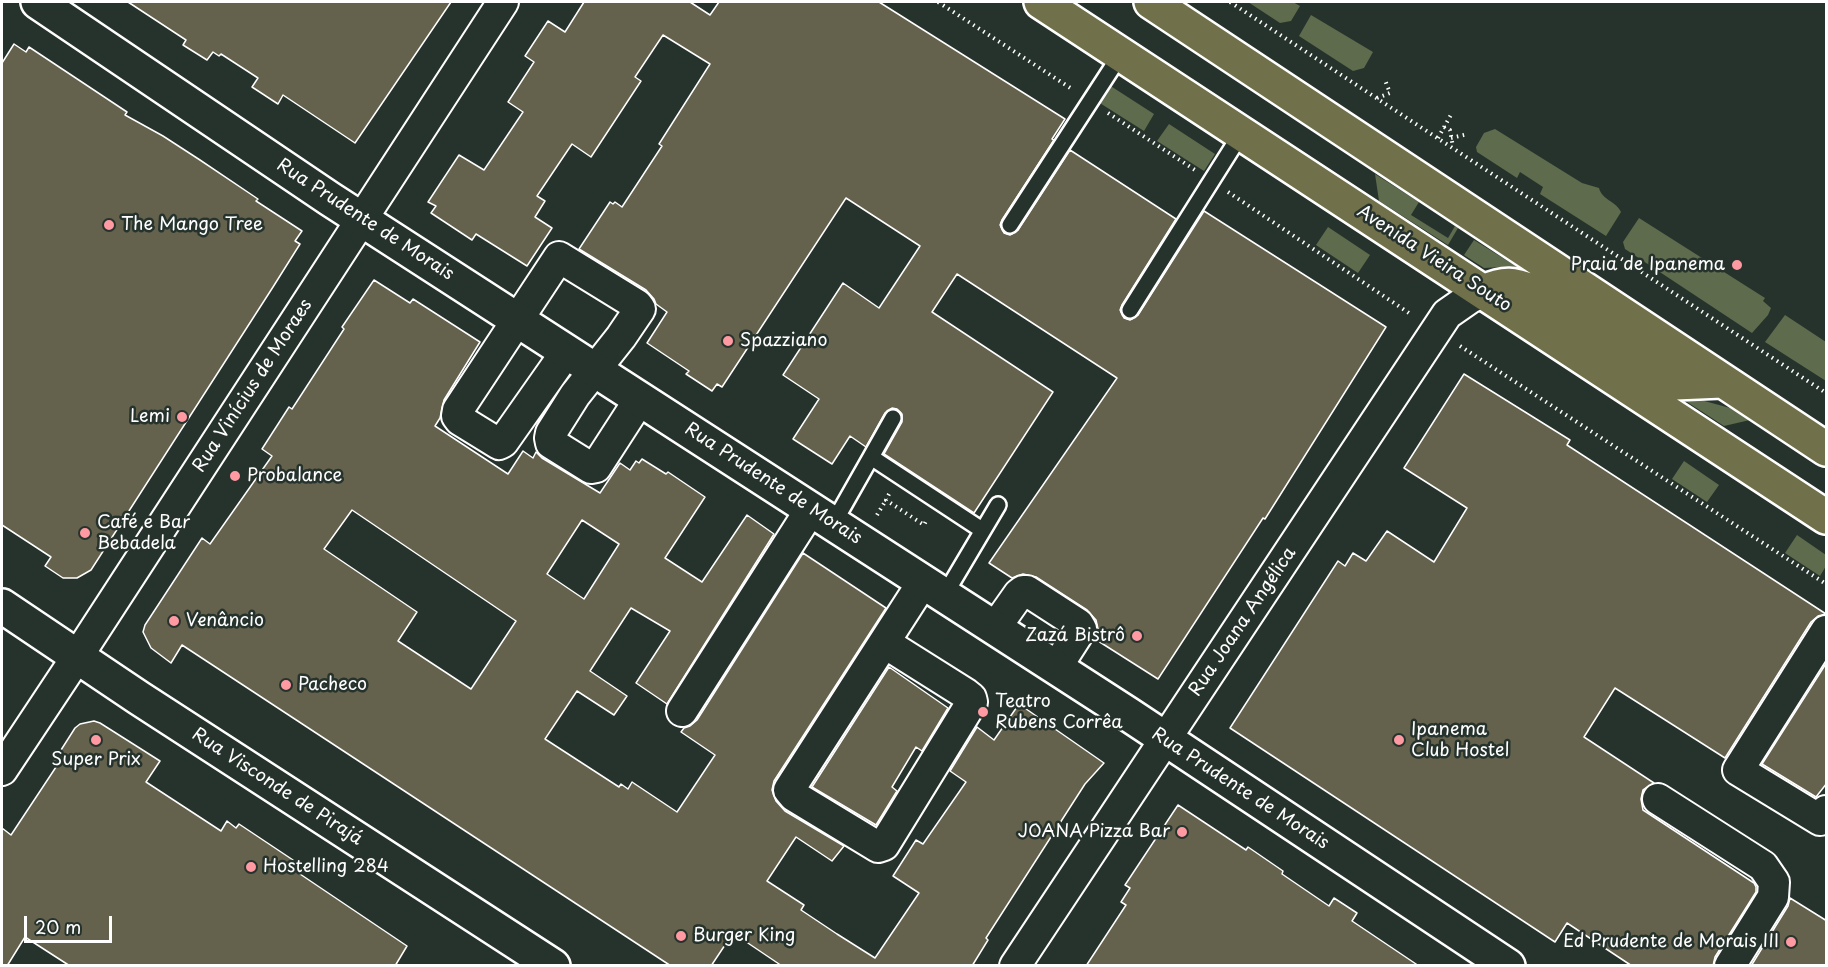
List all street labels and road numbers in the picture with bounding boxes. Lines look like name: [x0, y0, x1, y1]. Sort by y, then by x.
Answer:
street label: Rua Prudente de Morais: [272, 155, 458, 285]
street label: Avenida Vieira Souto: [1353, 201, 1515, 317]
street label: Rua Vinícius de Moraes: [189, 295, 317, 477]
street label: Rua Prudente de Morais: [680, 419, 866, 549]
street label: Rua Joana Angélica: [1185, 543, 1301, 701]
street label: Rua Visconde de Pirajá: [188, 724, 366, 850]
street label: Rua Prudente de Morais: [1147, 724, 1333, 854]

